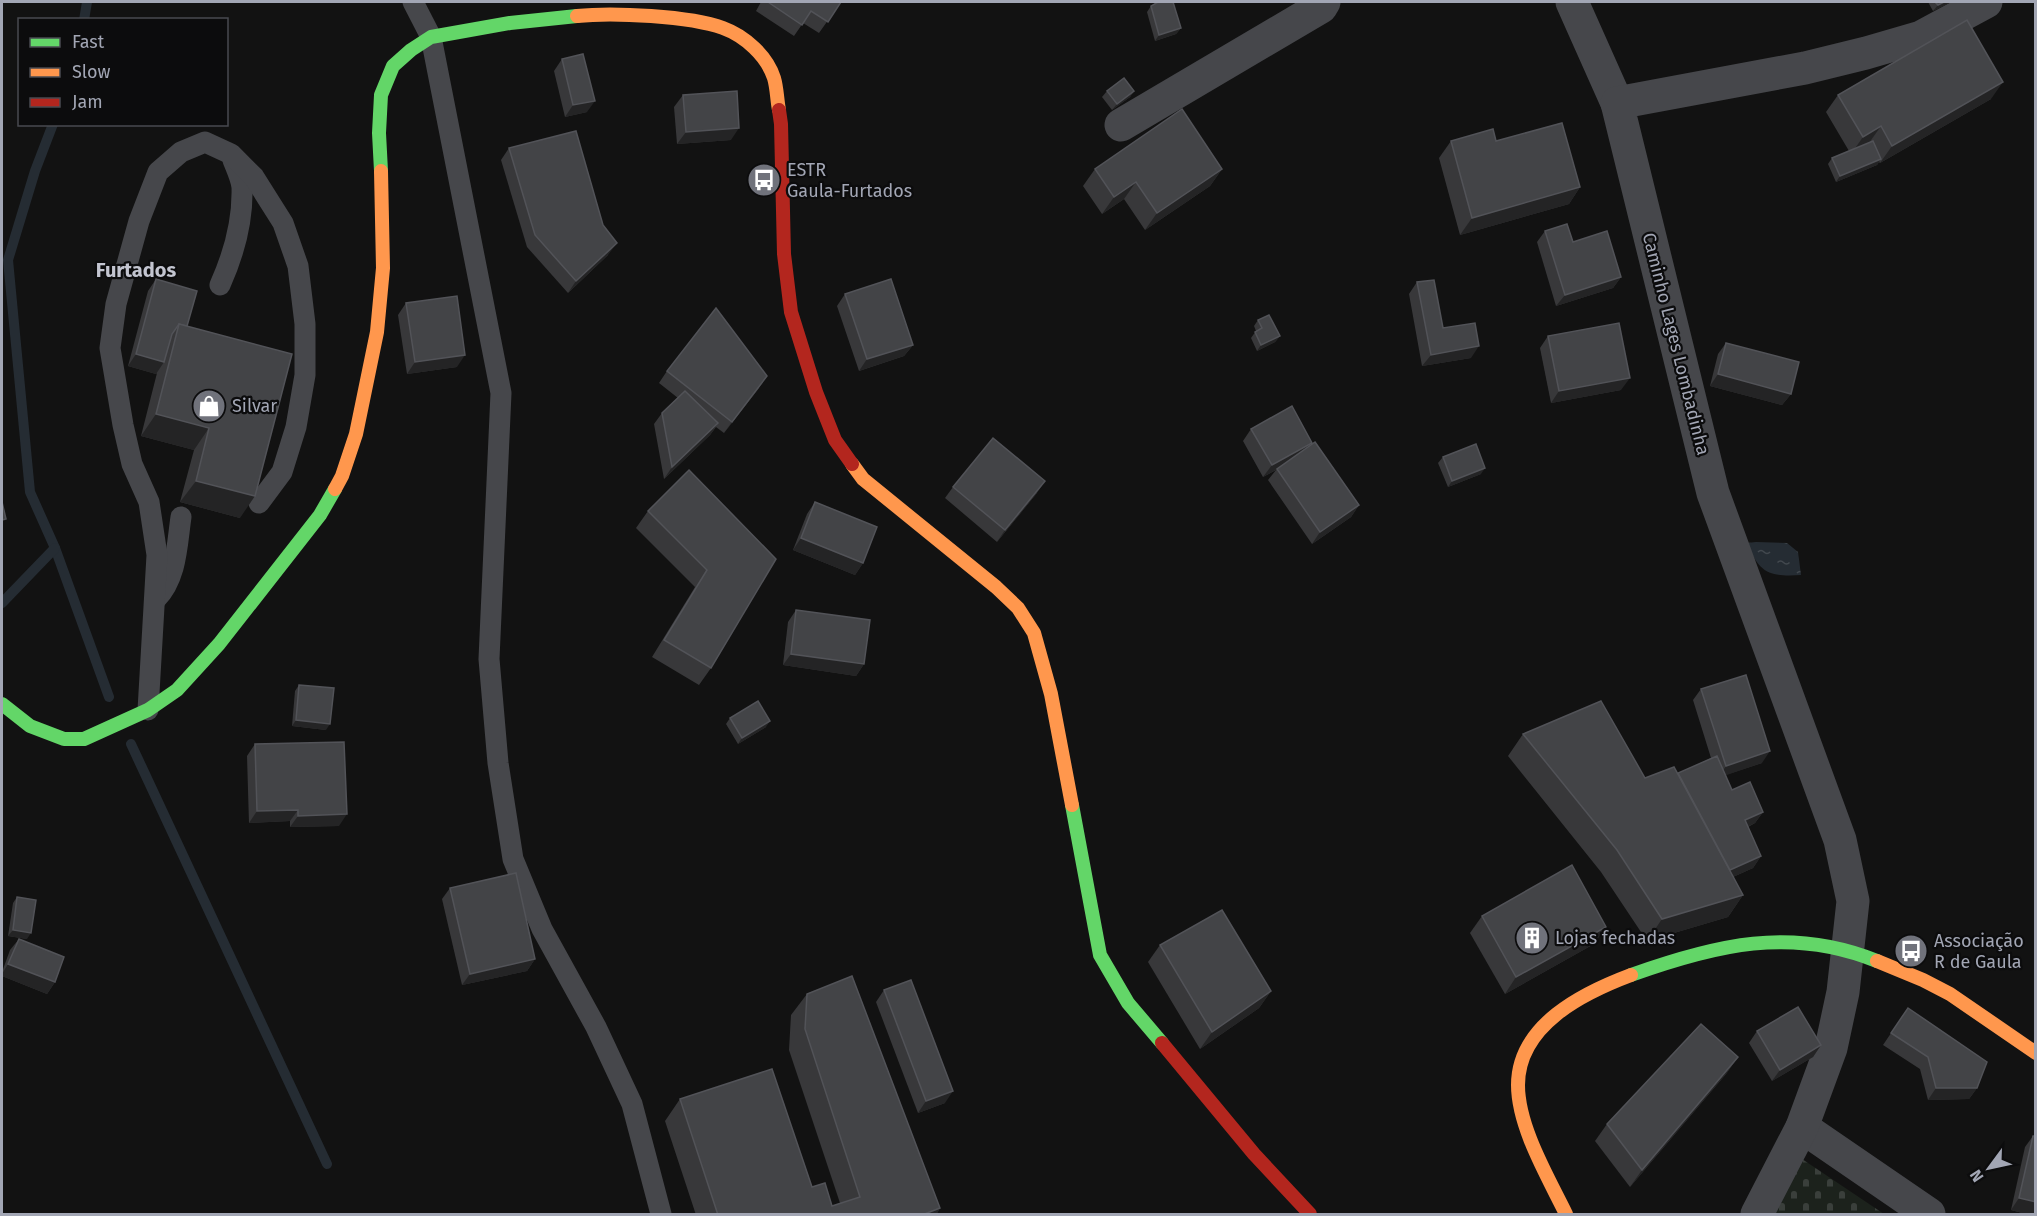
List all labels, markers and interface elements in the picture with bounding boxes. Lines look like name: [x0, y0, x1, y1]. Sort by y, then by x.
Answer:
legend: [18, 18, 228, 126]
text: Fast: [72, 31, 105, 53]
text: Slow: [72, 61, 111, 83]
text: Jam: [72, 91, 103, 113]
place label: ESTR Gaula-Furtados: [787, 159, 912, 202]
bus stop icon: ESTR Gaula-Furtados: [746, 162, 782, 198]
street label: Caminho Lages Lombadinha: [1638, 230, 1714, 458]
district label: Furtados: [96, 258, 176, 282]
shop icon: Silvar: [191, 388, 227, 424]
place label: Silvar: [232, 395, 277, 417]
building icon: Lojas fechadas: [1514, 920, 1550, 956]
place label: Lojas fechadas: [1555, 927, 1675, 949]
place label: Associação R de Gaula: [1934, 930, 2024, 973]
bus stop icon: Associação R de Gaula: [1893, 933, 1929, 969]
north arrow: [1959, 1138, 2019, 1198]
text: N: [1966, 1166, 1988, 1186]

